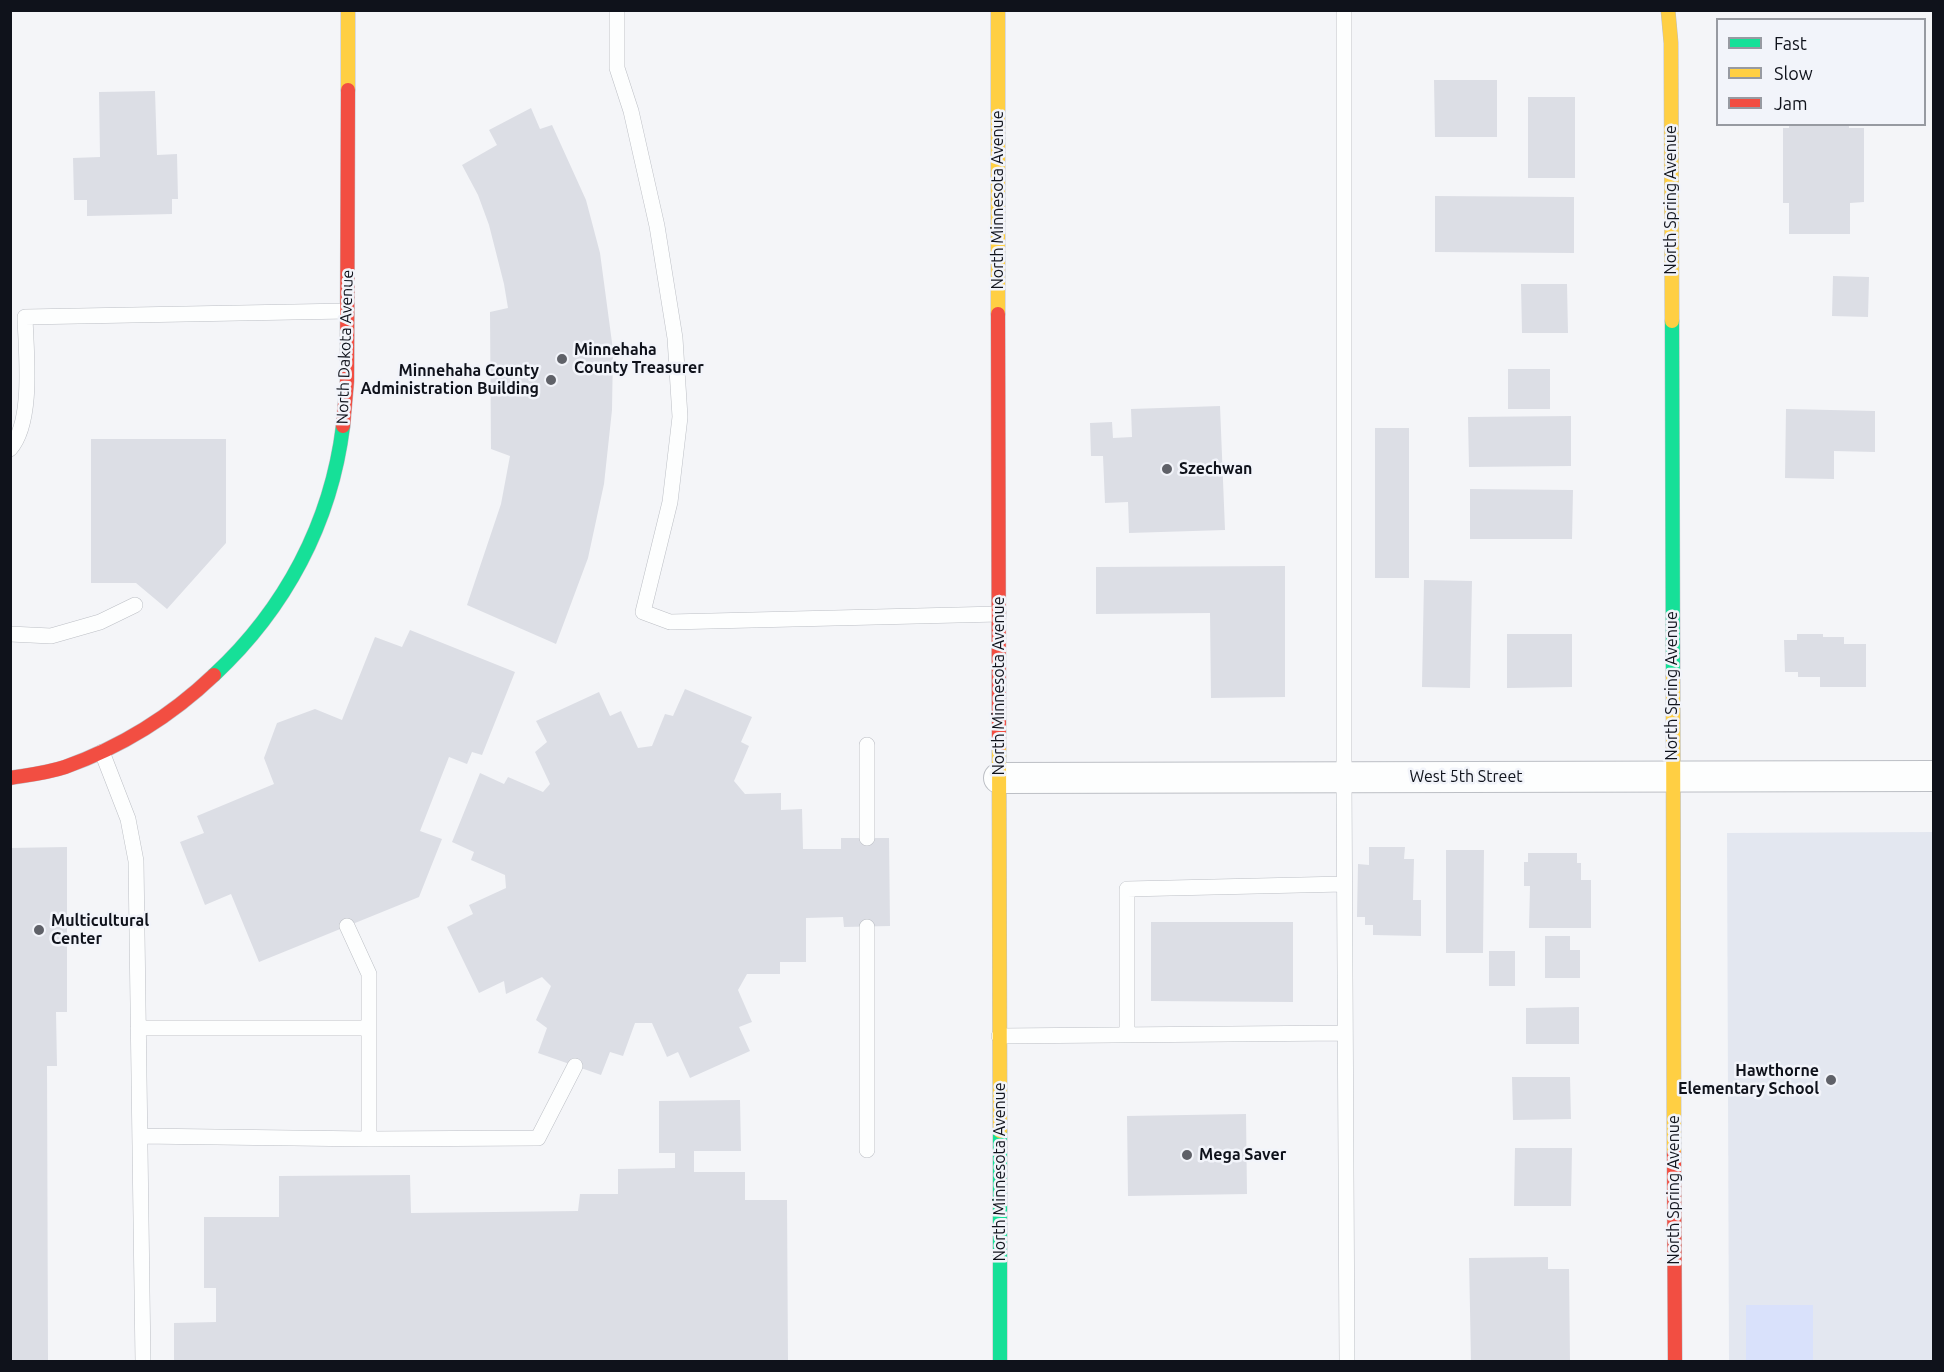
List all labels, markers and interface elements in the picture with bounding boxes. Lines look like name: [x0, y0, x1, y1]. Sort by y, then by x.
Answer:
legend: [1716, 18, 1926, 126]
text: Fast: [1774, 33, 1807, 53]
text: Slow: [1774, 63, 1813, 83]
text: Jam: [1774, 93, 1808, 113]
street label: North Minnesota Avenue: [988, 110, 1008, 290]
street label: North Spring Avenue: [1661, 125, 1681, 275]
street label: North Dakota Avenue: [333, 269, 357, 425]
place label: Minnehaha County Treasurer: [574, 340, 704, 378]
marker: Minnehaha County Treasurer: [555, 352, 569, 366]
place label: Minnehaha County Administration Building: [360, 361, 539, 399]
marker: Minnehaha County Administration Building: [544, 373, 558, 387]
place label: Szechwan: [1179, 459, 1252, 479]
marker: Szechwan: [1160, 462, 1174, 476]
street label: North Minnesota Avenue: [989, 596, 1009, 776]
street label: North Spring Avenue: [1662, 611, 1682, 761]
street label: West 5th Street: [1409, 767, 1523, 787]
place label: Multicultural Center: [51, 911, 149, 949]
marker: Multicultural Center: [32, 923, 46, 937]
place label: Hawthorne Elementary School: [1678, 1061, 1819, 1099]
marker: Hawthorne Elementary School: [1824, 1073, 1838, 1087]
street label: North Minnesota Avenue: [990, 1082, 1010, 1262]
street label: North Spring Avenue: [1664, 1115, 1684, 1265]
place label: Mega Saver: [1199, 1145, 1286, 1165]
marker: Mega Saver: [1180, 1148, 1194, 1162]

